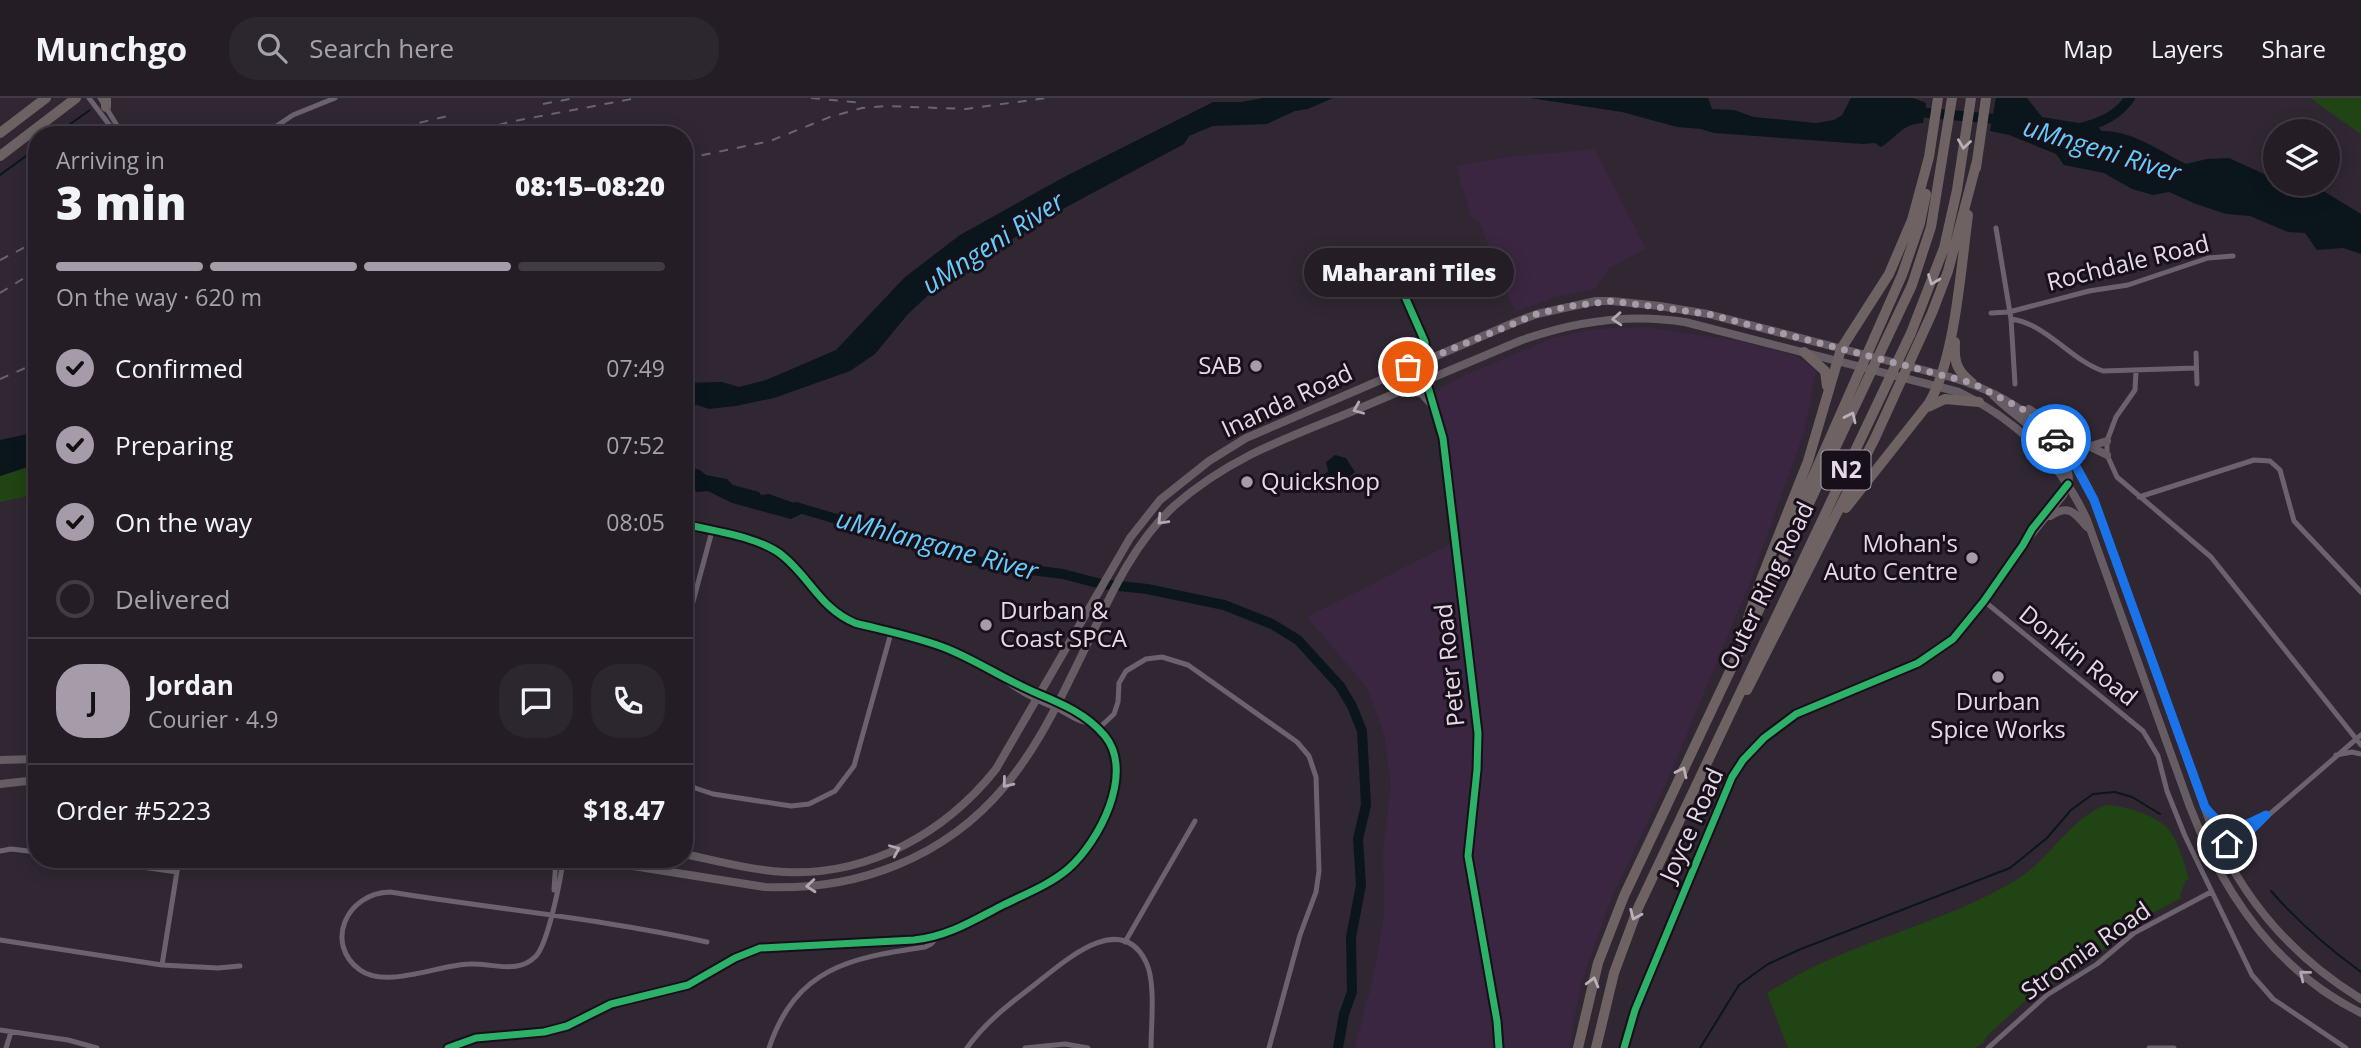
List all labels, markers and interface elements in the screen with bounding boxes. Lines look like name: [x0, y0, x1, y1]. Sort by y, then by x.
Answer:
search box: [229, 17, 719, 80]
text: Munchgo: [35, 26, 187, 71]
icon: search: [253, 29, 291, 67]
text: Search here: [309, 30, 454, 66]
text: Map: [2063, 32, 2113, 65]
text: Layers: [2151, 32, 2224, 65]
text: Share: [2262, 32, 2326, 65]
water label: uMngeni River: [2019, 108, 2187, 191]
map controls: [2263, 119, 2340, 196]
button: layers: [2263, 119, 2340, 196]
one-way arrow: [1957, 138, 1972, 150]
text: Arriving in: [56, 144, 165, 176]
text: 08:15–08:20: [515, 168, 665, 204]
text: 3 min: [56, 171, 187, 233]
water label: uMngeni River: [914, 182, 1072, 302]
street label: Rochdale Road: [2043, 225, 2212, 298]
callout: Maharani Tiles: [1303, 248, 1513, 297]
text: Maharani Tiles: [1322, 256, 1496, 288]
one-way arrow: [1927, 273, 1941, 285]
text: On the way · 620 m: [56, 281, 262, 313]
one-way arrow: [1612, 311, 1623, 326]
pin: [1378, 337, 1438, 397]
place label: SAB: [1198, 348, 1242, 381]
icon: bag: [1389, 348, 1427, 386]
icon: check: [56, 349, 94, 387]
text: Confirmed: [115, 350, 243, 386]
text: 07:49: [606, 352, 665, 384]
street label: Inanda Road: [1215, 355, 1357, 444]
marker: SAB: [1248, 358, 1264, 374]
one-way arrow: [1352, 400, 1364, 414]
courier: [2021, 404, 2091, 474]
one-way arrow: [1843, 412, 1857, 424]
icon: car: [2037, 420, 2075, 458]
icon: check: [56, 426, 94, 464]
text: Preparing: [115, 427, 233, 463]
text: 07:52: [606, 429, 665, 461]
road number: N2: [1822, 450, 1870, 490]
place label: Quickshop: [1261, 464, 1380, 497]
marker: Quickshop: [1239, 474, 1255, 490]
street label: Outer Ring Road: [1711, 496, 1821, 675]
water label: uMhlangane River: [832, 500, 1044, 589]
icon: check: [56, 503, 94, 541]
text: On the way: [115, 504, 252, 540]
text: 08:05: [606, 506, 665, 538]
one-way arrow: [1157, 512, 1170, 525]
place label: Mohan's Auto Centre: [1824, 526, 1958, 587]
marker: Mohan's Auto Centre: [1964, 550, 1980, 566]
text: Delivered: [115, 581, 230, 617]
place label: Durban & Coast SPCA: [1000, 593, 1128, 654]
street label: Donkin Road: [2013, 597, 2145, 713]
street label: Peter Road: [1426, 602, 1471, 728]
marker: Durban & Coast SPCA: [978, 617, 994, 633]
button: chat: [499, 664, 573, 738]
button: phone: [591, 664, 665, 738]
text: Jordan: [148, 667, 234, 703]
marker: Durban Spice Works: [1990, 669, 2006, 685]
text: J: [89, 683, 97, 719]
place label: Durban Spice Works: [1930, 684, 2066, 745]
text: Courier · 4.9: [148, 703, 278, 735]
street label: Joyce Road: [1650, 762, 1730, 888]
one-way arrow: [1674, 767, 1688, 780]
one-way arrow: [1003, 775, 1015, 788]
text: Order #5223: [56, 792, 211, 828]
text: $18.47: [583, 792, 665, 828]
pin: [2197, 814, 2257, 874]
icon: home: [2208, 825, 2246, 863]
one-way arrow: [887, 844, 900, 858]
one-way arrow: [806, 878, 817, 893]
street label: Stromia Road: [2014, 893, 2156, 1007]
one-way arrow: [1630, 908, 1644, 920]
one-way arrow: [2300, 971, 2312, 984]
one-way arrow: [1585, 976, 1599, 988]

